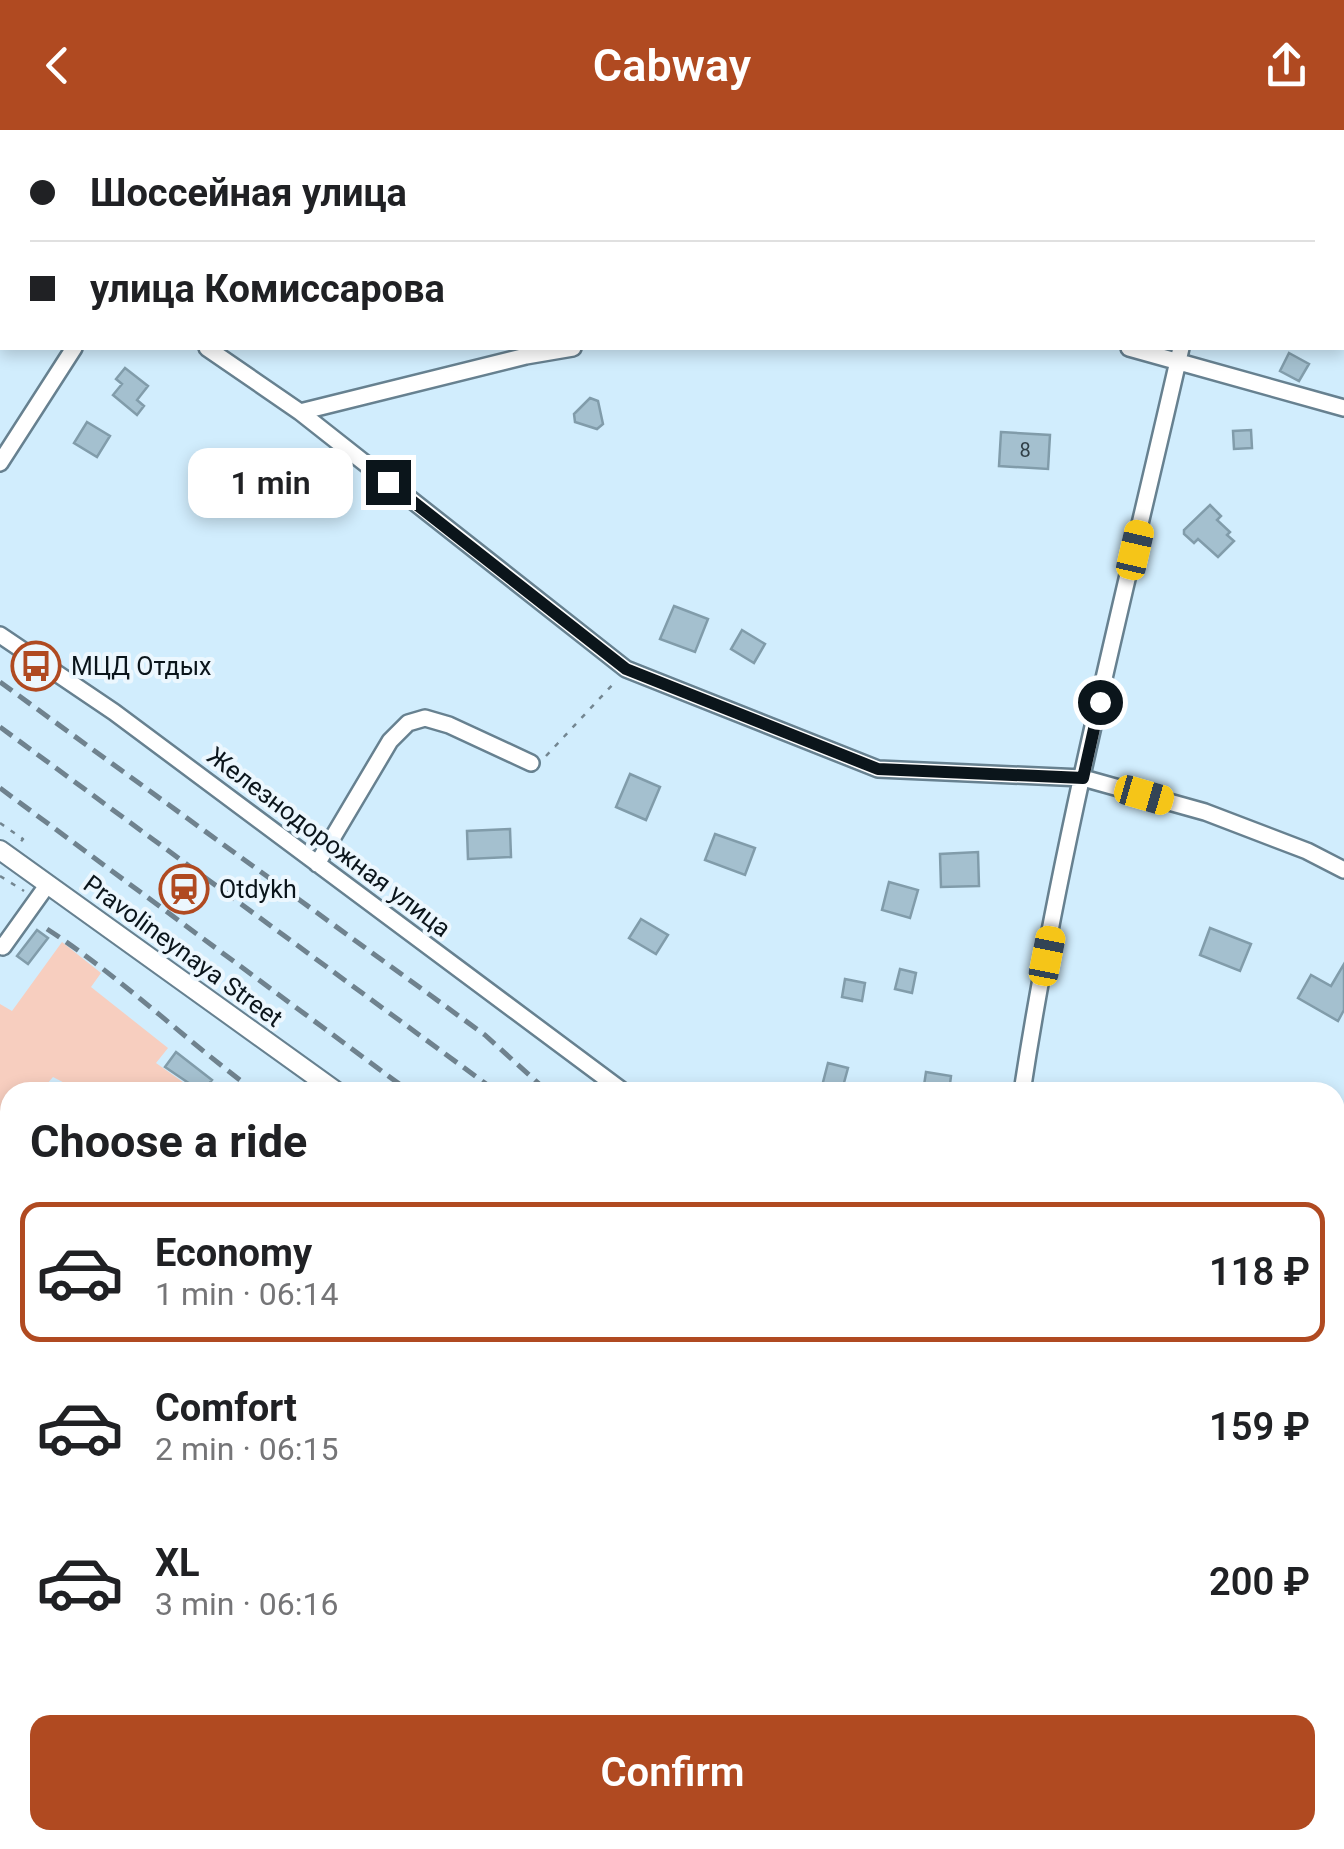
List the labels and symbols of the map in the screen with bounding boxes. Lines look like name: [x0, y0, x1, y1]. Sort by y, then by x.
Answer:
house number: 8: [1019, 438, 1031, 462]
callout: 1 min: [188, 447, 353, 517]
route end: [366, 460, 411, 505]
car: [1114, 517, 1156, 583]
bus stop icon: МЦД Отдых: [10, 640, 62, 692]
place label: МЦД Отдых: [71, 652, 211, 681]
route start: [1078, 680, 1123, 725]
street label: Железнодорожная улица: [202, 741, 456, 943]
car: [1111, 772, 1177, 818]
station icon: Otdykh: [158, 863, 210, 915]
street label: Pravolineynaya Street: [78, 869, 288, 1033]
place label: Otdykh: [219, 875, 297, 904]
car: [1027, 924, 1067, 988]

